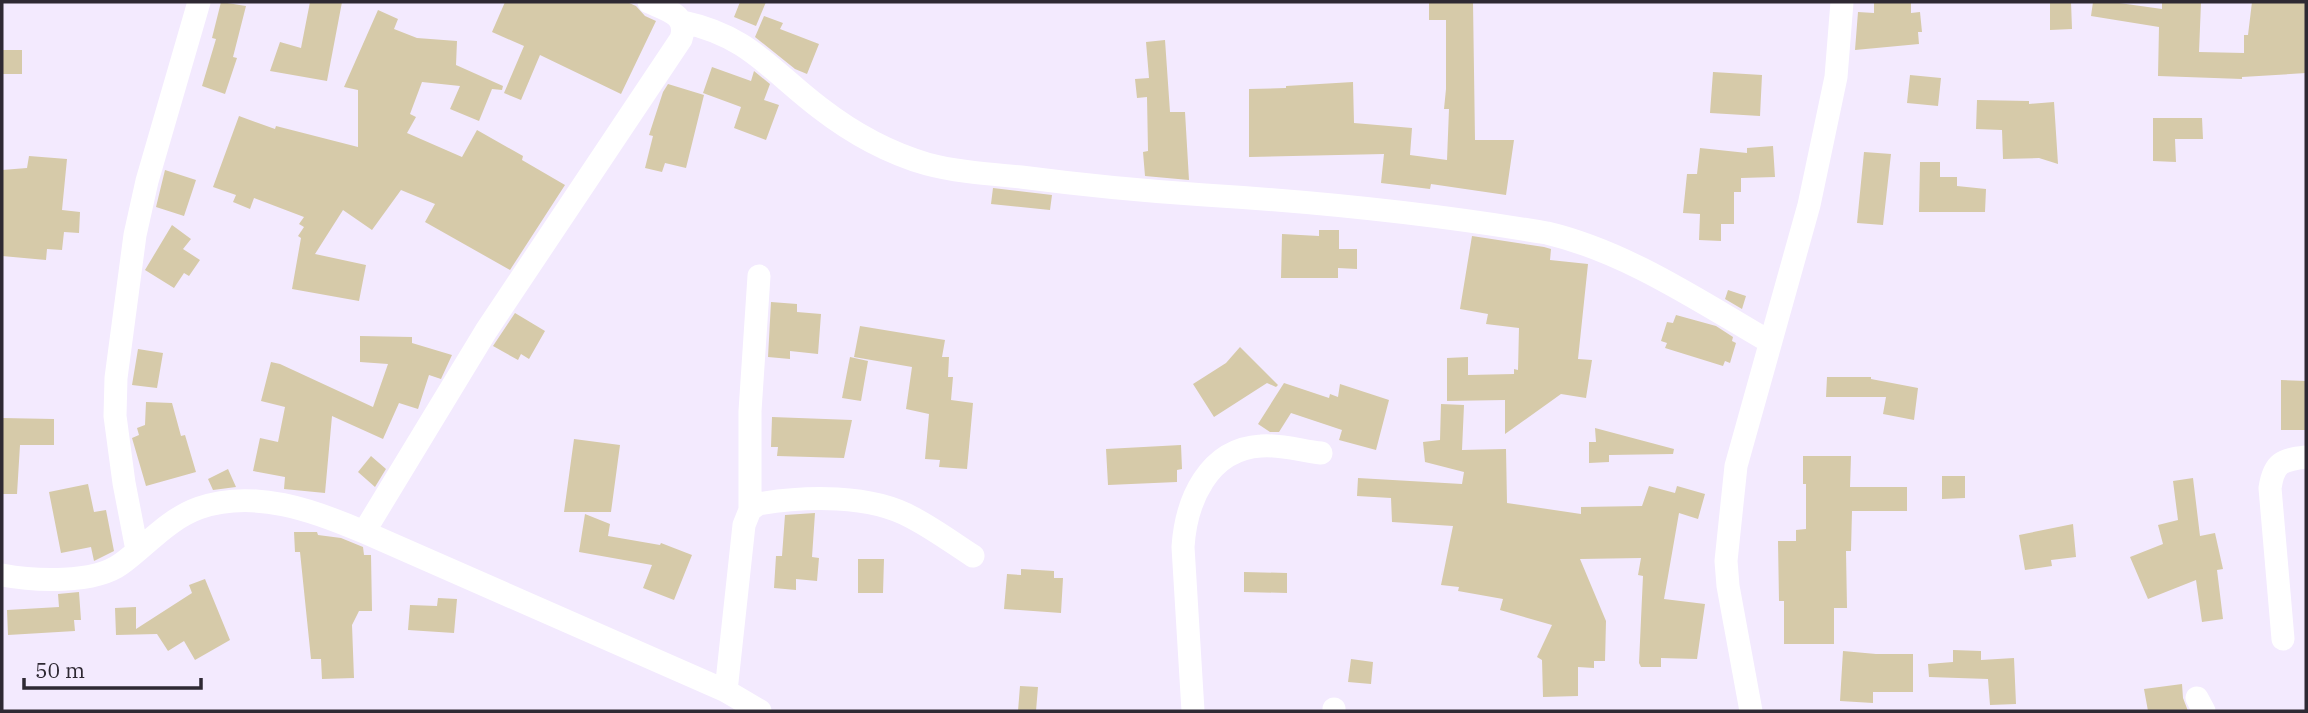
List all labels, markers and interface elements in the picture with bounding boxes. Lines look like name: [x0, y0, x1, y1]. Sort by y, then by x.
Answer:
scale bar: [24, 646, 201, 690]
text: 50 m: [35, 656, 85, 684]

